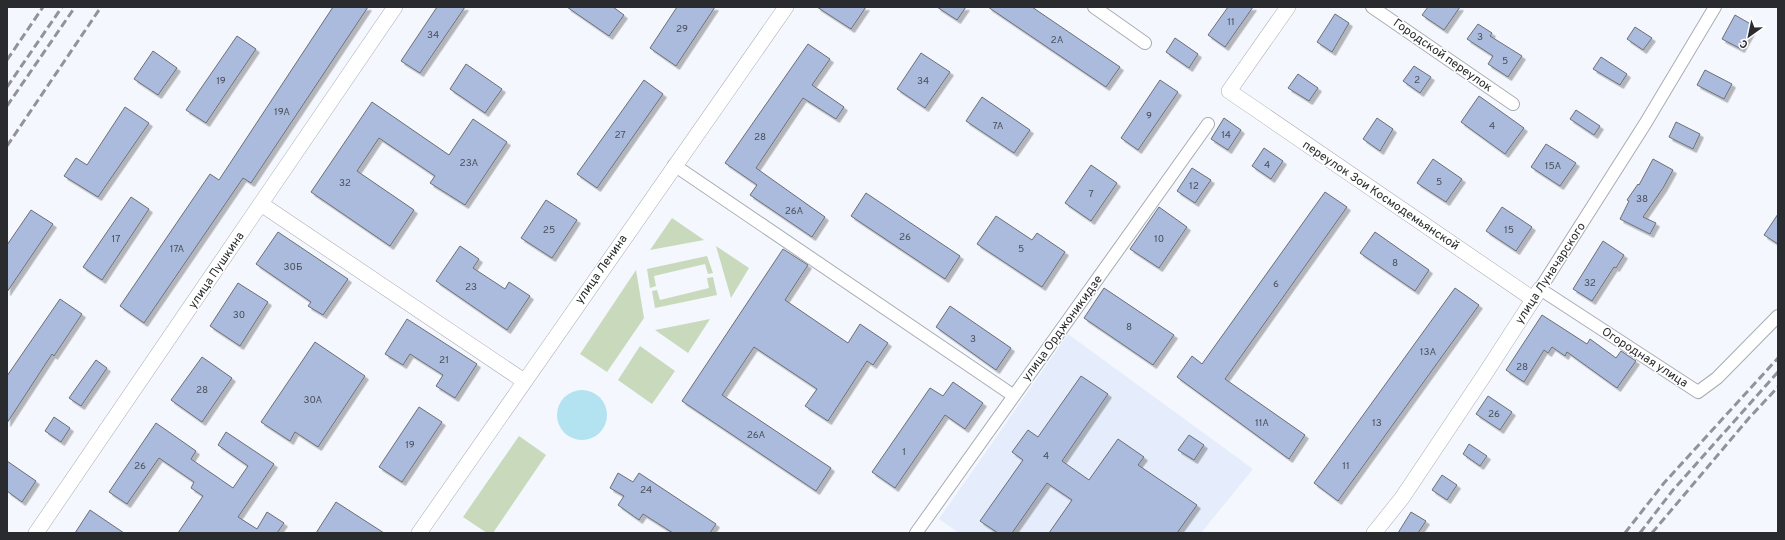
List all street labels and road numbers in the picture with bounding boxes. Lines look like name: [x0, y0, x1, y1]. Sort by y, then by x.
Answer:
street label: Городской переулок: [1390, 16, 1495, 96]
street label: переулок Зои Космодемьянской: [1299, 137, 1462, 254]
street label: улица Луначарского: [1512, 219, 1590, 327]
street label: улица Пушкина: [185, 229, 248, 312]
street label: улица Ленина: [572, 232, 632, 307]
street label: улица Орджоникидзе: [1019, 272, 1107, 385]
street label: Огородная улица: [1598, 324, 1691, 392]

